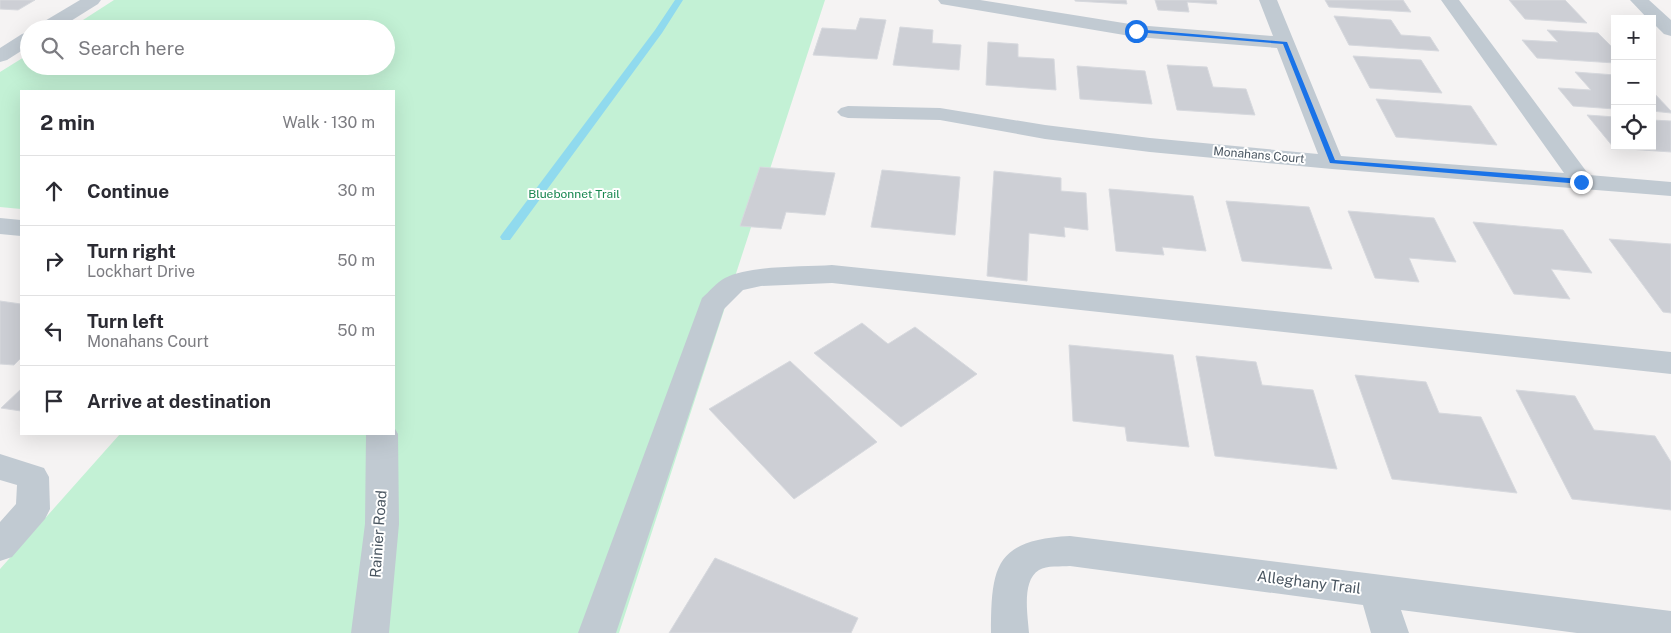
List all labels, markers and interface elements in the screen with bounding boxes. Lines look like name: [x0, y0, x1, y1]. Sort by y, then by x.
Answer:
map controls: [1611, 15, 1656, 150]
button: +: [1611, 15, 1656, 60]
search box: [20, 20, 395, 75]
route start: [1125, 20, 1148, 43]
icon: search: [38, 34, 66, 62]
text: Search here: [78, 37, 185, 59]
button: −: [1611, 60, 1656, 105]
button: locate: [1611, 105, 1656, 150]
text: 2 min: [40, 110, 95, 135]
text: Walk · 130 m: [282, 113, 375, 132]
street label: Monahans Court: [1213, 144, 1305, 166]
route end: [1570, 171, 1593, 194]
icon: ahead: [40, 177, 68, 205]
text: Continue: [87, 180, 169, 202]
text: 30 m: [338, 181, 375, 200]
park label: Bluebonnet Trail: [528, 187, 620, 201]
text: Turn right: [87, 240, 176, 262]
icon: right: [40, 247, 68, 275]
text: 50 m: [337, 251, 375, 270]
text: Lockhart Drive: [87, 262, 195, 281]
text: Turn left: [87, 310, 164, 332]
icon: left: [40, 317, 68, 345]
text: 50 m: [337, 321, 375, 340]
text: Monahans Court: [87, 332, 209, 351]
icon: arrive: [40, 387, 68, 415]
text: Arrive at destination: [87, 390, 271, 412]
street label: Rainier Road: [366, 490, 390, 578]
street label: Alleghany Trail: [1256, 567, 1362, 597]

